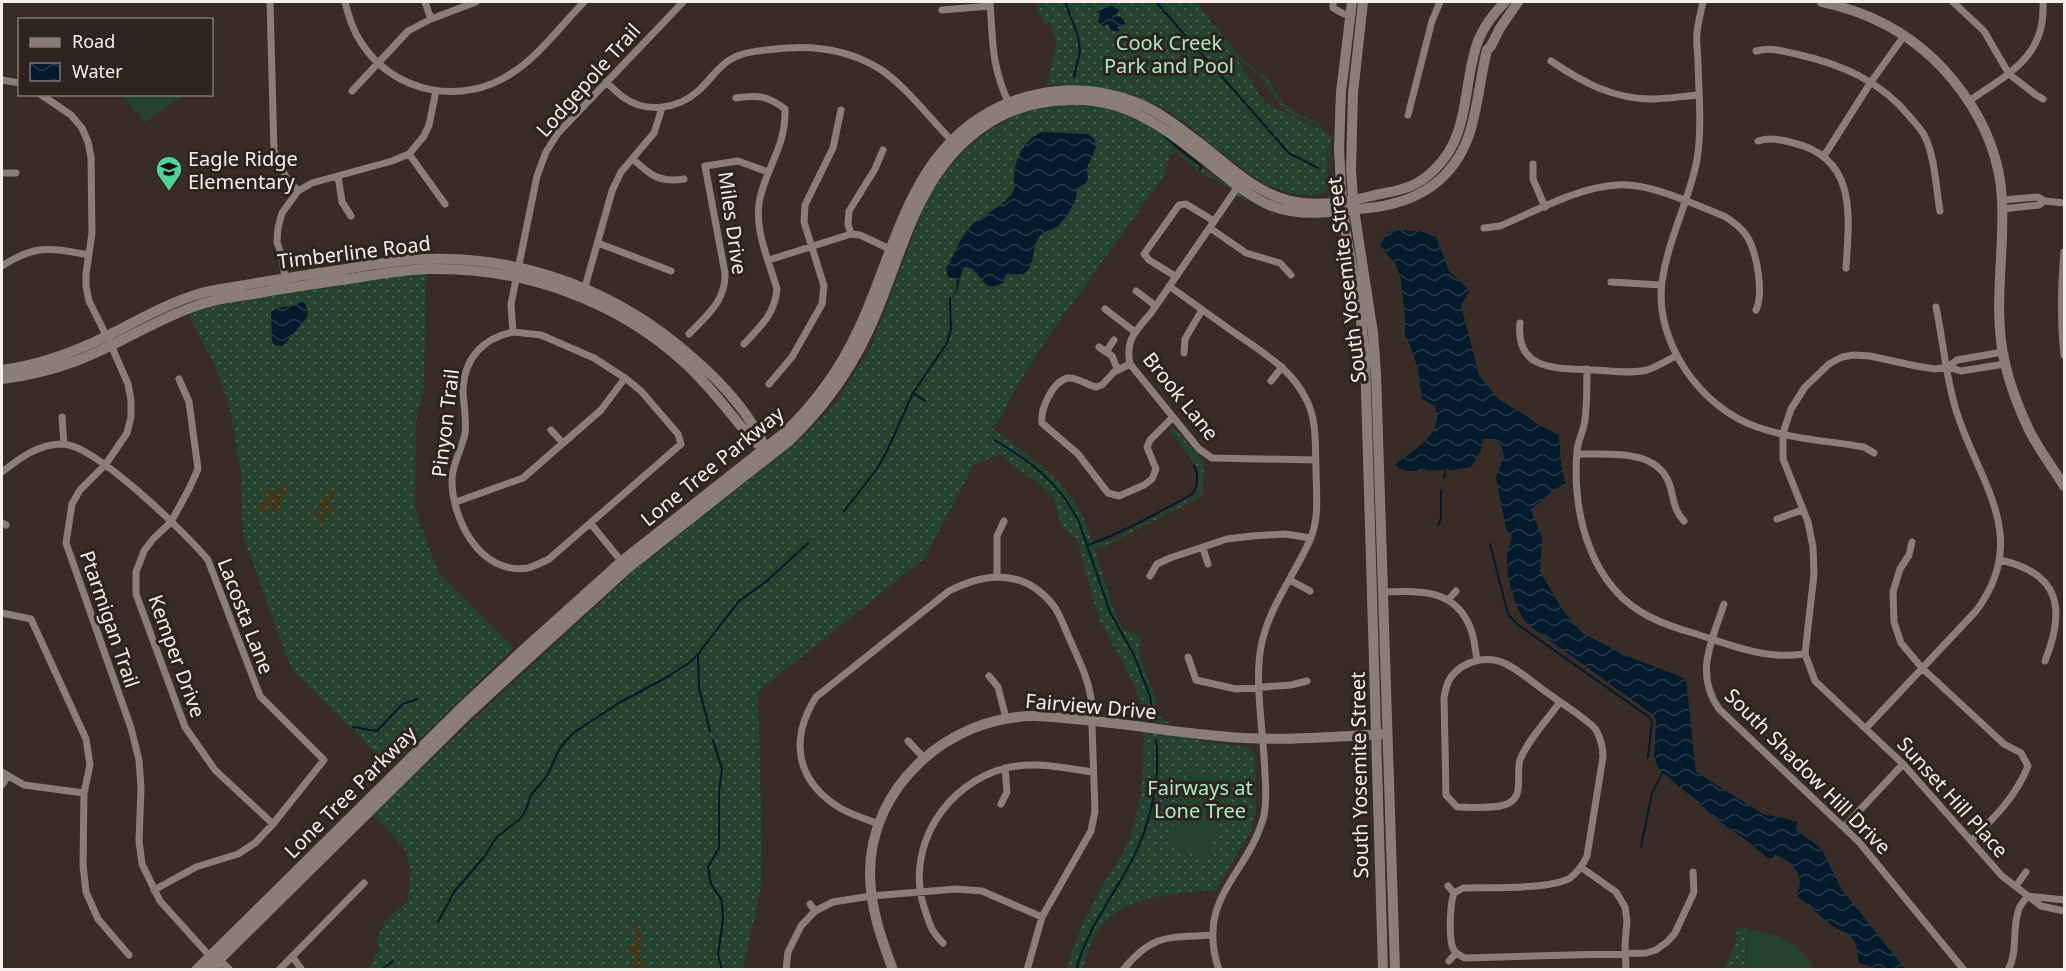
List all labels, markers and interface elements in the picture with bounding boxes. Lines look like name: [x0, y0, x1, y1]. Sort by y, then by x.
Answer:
street label: Lodgepole Trail: [530, 17, 646, 143]
legend: [18, 18, 213, 96]
text: Road: [72, 29, 115, 53]
park label: Cook Creek Park and Pool: [1104, 29, 1234, 79]
text: Water: [72, 59, 123, 83]
place label: Eagle Ridge Elementary: [188, 145, 298, 195]
school or university icon: Eagle Ridge Elementary: [154, 154, 184, 192]
street label: Miles Drive: [712, 170, 754, 276]
street label: South Yosemite Street: [1320, 176, 1372, 384]
street label: Timberline Road: [276, 229, 432, 275]
street label: Brook Lane: [1137, 346, 1225, 446]
street label: Pinyon Trail: [425, 367, 465, 479]
street label: Lone Tree Parkway: [635, 399, 790, 532]
street label: Ptarmigan Trail: [74, 547, 146, 691]
street label: Lacosta Lane: [212, 554, 280, 678]
street label: Kemper Drive: [142, 591, 212, 721]
street label: South Yosemite Street: [1344, 671, 1374, 879]
street label: South Shadow Hill Drive: [1719, 682, 1897, 860]
street label: Fairview Drive: [1024, 687, 1158, 725]
street label: Lone Tree Parkway: [278, 719, 423, 864]
street label: Sunset Hill Place: [1891, 731, 2015, 863]
park label: Fairways at Lone Tree: [1147, 774, 1253, 824]

